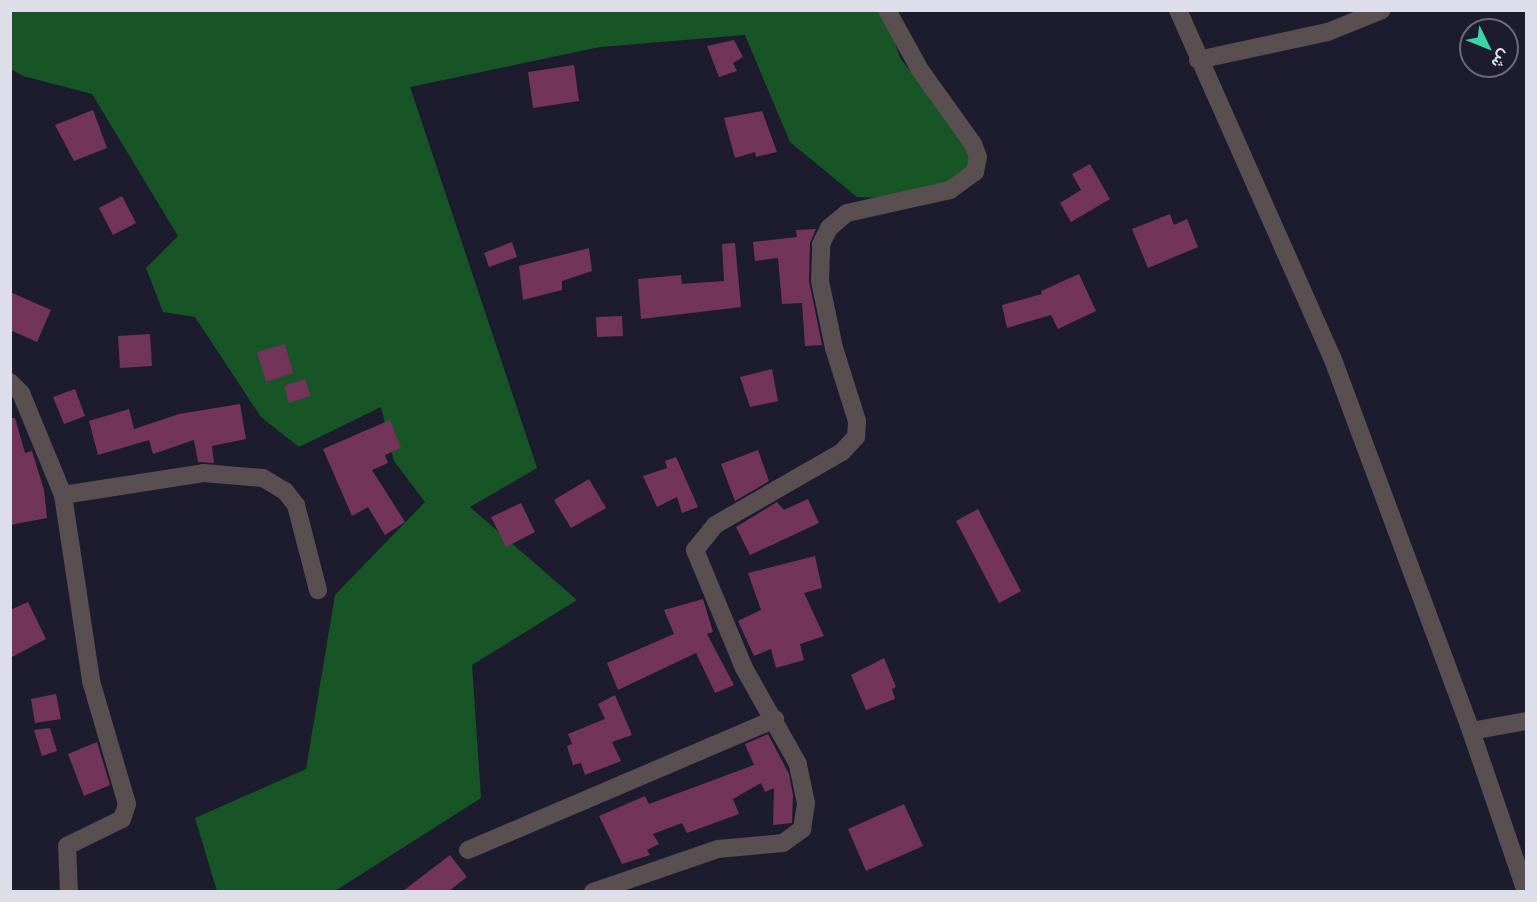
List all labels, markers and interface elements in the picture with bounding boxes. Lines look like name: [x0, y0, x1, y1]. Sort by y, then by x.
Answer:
north arrow: [1459, 18, 1519, 78]
text: ش: [1487, 45, 1515, 73]

